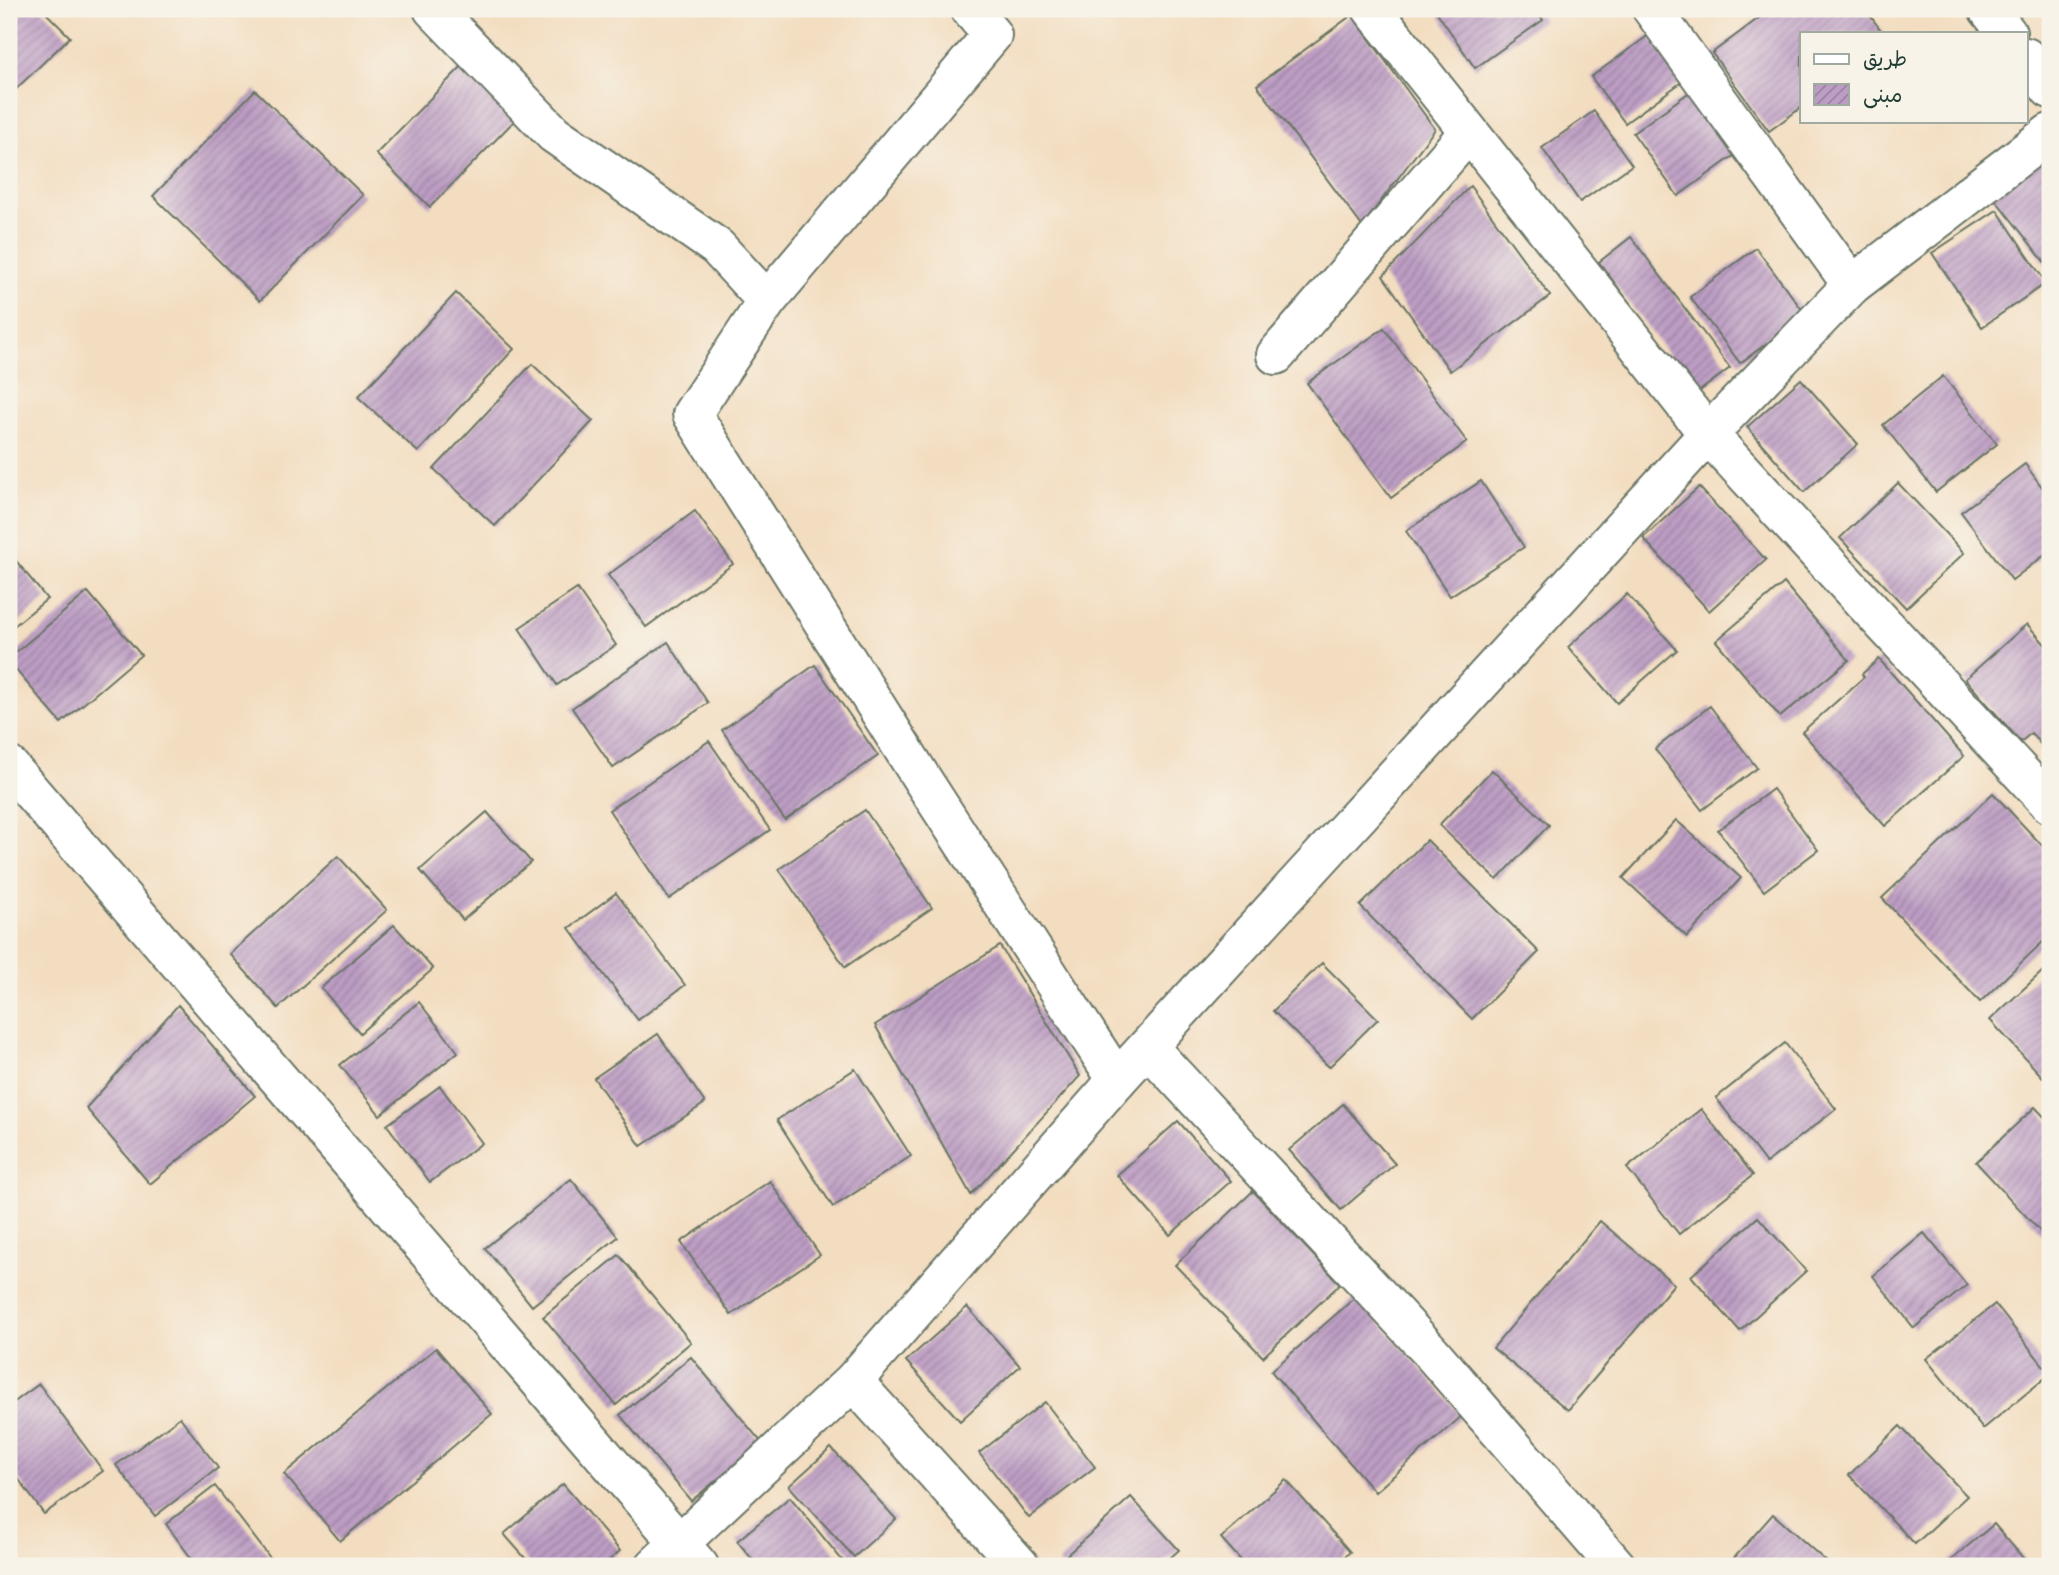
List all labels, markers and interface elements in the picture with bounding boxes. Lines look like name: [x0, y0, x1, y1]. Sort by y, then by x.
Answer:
legend: [1800, 32, 2028, 122]
text: طريق: [1863, 47, 1907, 72]
text: مبنى: [1863, 83, 1902, 109]

